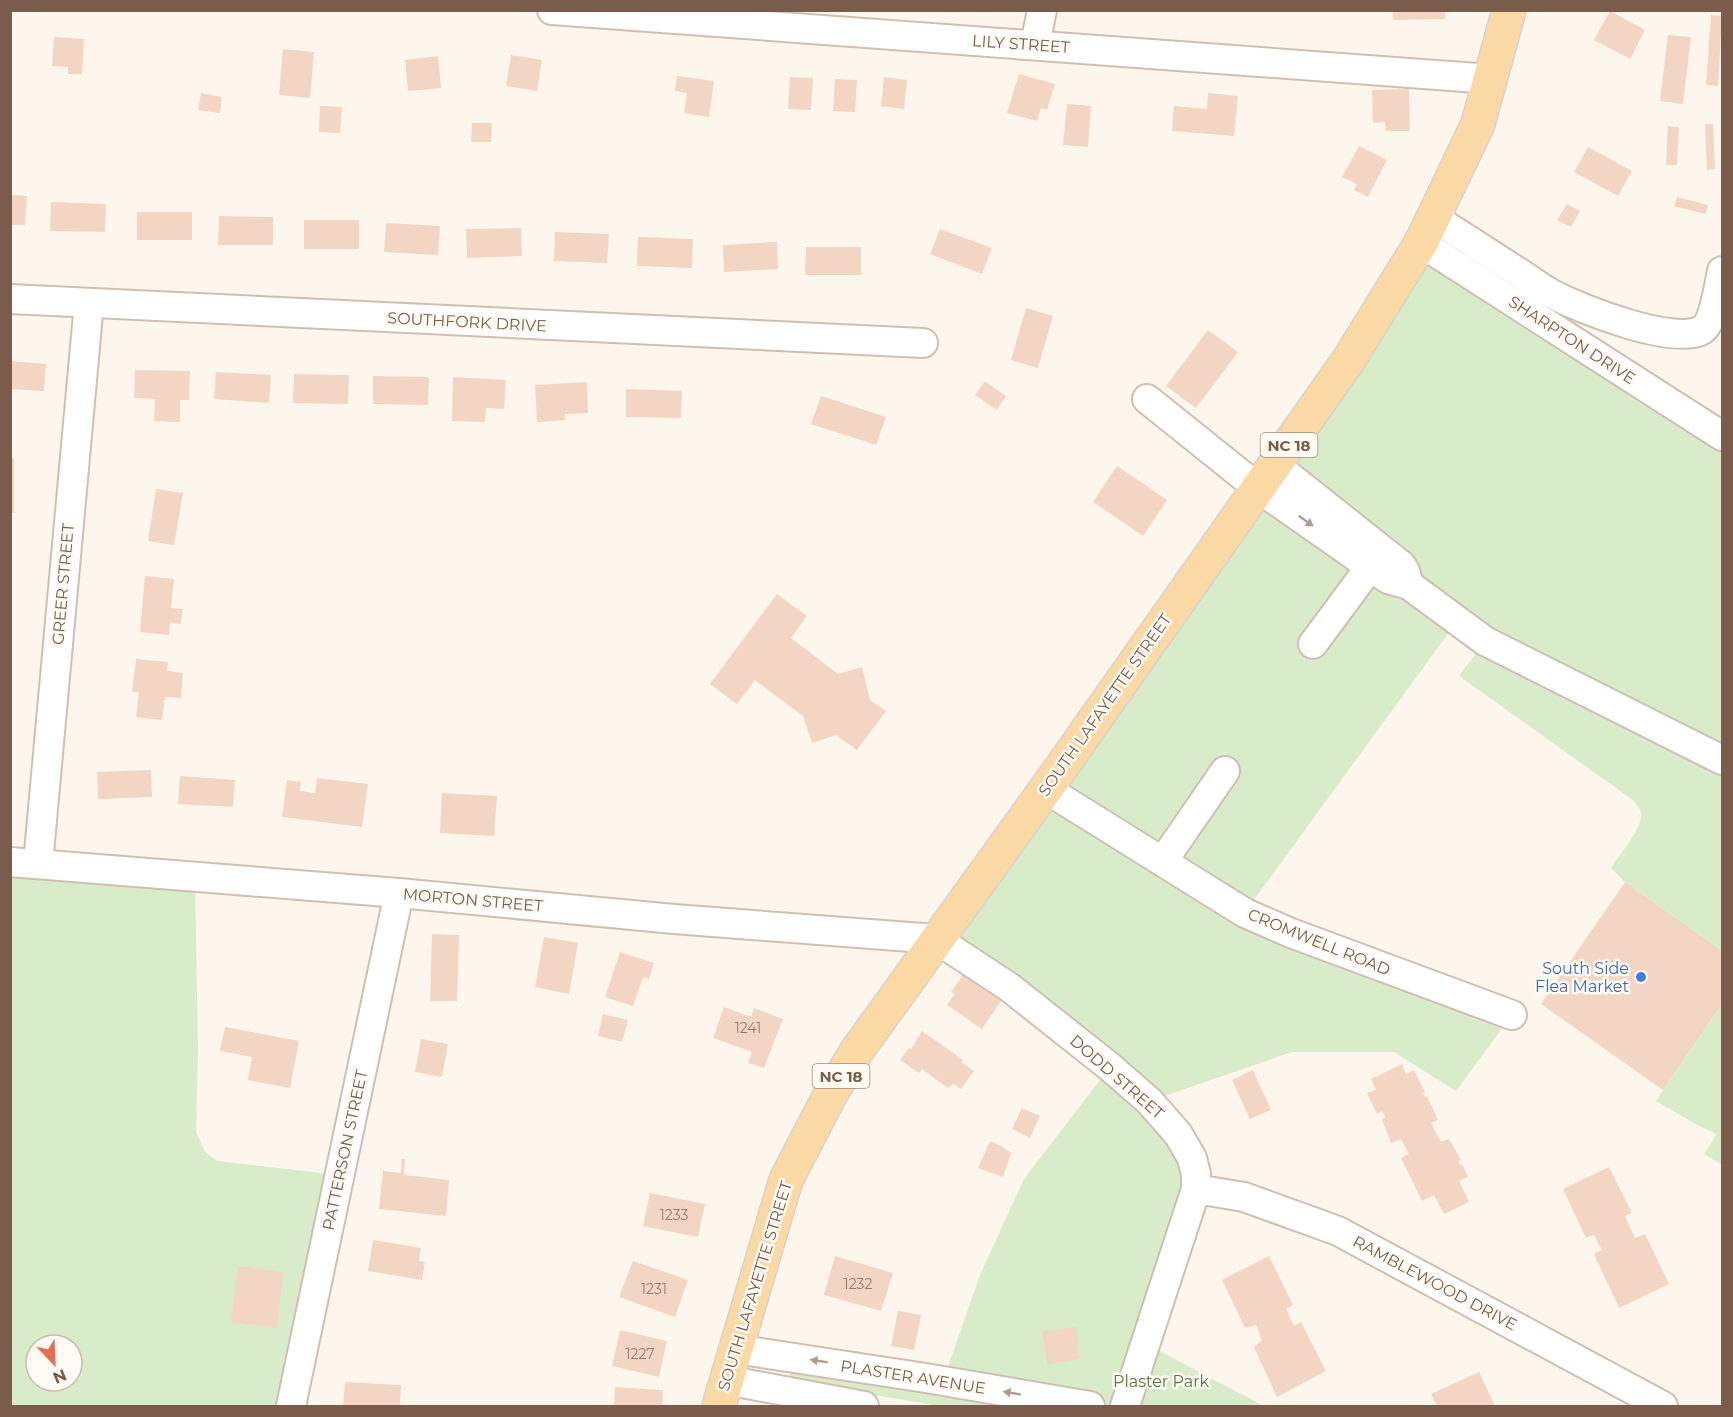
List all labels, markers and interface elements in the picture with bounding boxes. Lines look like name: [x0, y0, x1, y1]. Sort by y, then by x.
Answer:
street label: LILY STREET: [972, 31, 1071, 57]
street label: SHARPTON DRIVE: [1505, 292, 1639, 388]
street label: SOUTHFORK DRIVE: [387, 308, 547, 336]
road number: NC 18: [1260, 433, 1318, 457]
one-way arrow: [1298, 515, 1314, 526]
street label: GREER STREET: [48, 522, 78, 646]
street label: SOUTH LAFAYETTE STREET: [1035, 609, 1176, 800]
street label: MORTON STREET: [402, 884, 545, 916]
street label: CROMWELL ROAD: [1245, 905, 1393, 979]
place label: South Side Flea Market: [1535, 959, 1630, 996]
marker: South Side Flea Market: [1634, 970, 1648, 984]
house number: 1241: [735, 1019, 761, 1037]
street label: DODD STREET: [1066, 1031, 1168, 1124]
road number: NC 18: [812, 1064, 870, 1088]
street label: PATTERSON STREET: [319, 1067, 372, 1232]
street label: SOUTH LAFAYETTE STREET: [714, 1178, 796, 1393]
house number: 1233: [660, 1206, 688, 1224]
street label: RAMBLEWOOD DRIVE: [1350, 1232, 1520, 1334]
house number: 1232: [844, 1275, 872, 1293]
house number: 1231: [641, 1280, 667, 1298]
north arrow: [24, 1333, 84, 1393]
house number: 1227: [625, 1345, 655, 1363]
street label: PLASTER AVENUE: [839, 1356, 987, 1398]
one-way arrow: [809, 1357, 828, 1366]
text: N: [50, 1365, 69, 1388]
park label: Plaster Park: [1113, 1372, 1209, 1391]
one-way arrow: [1002, 1388, 1021, 1397]

